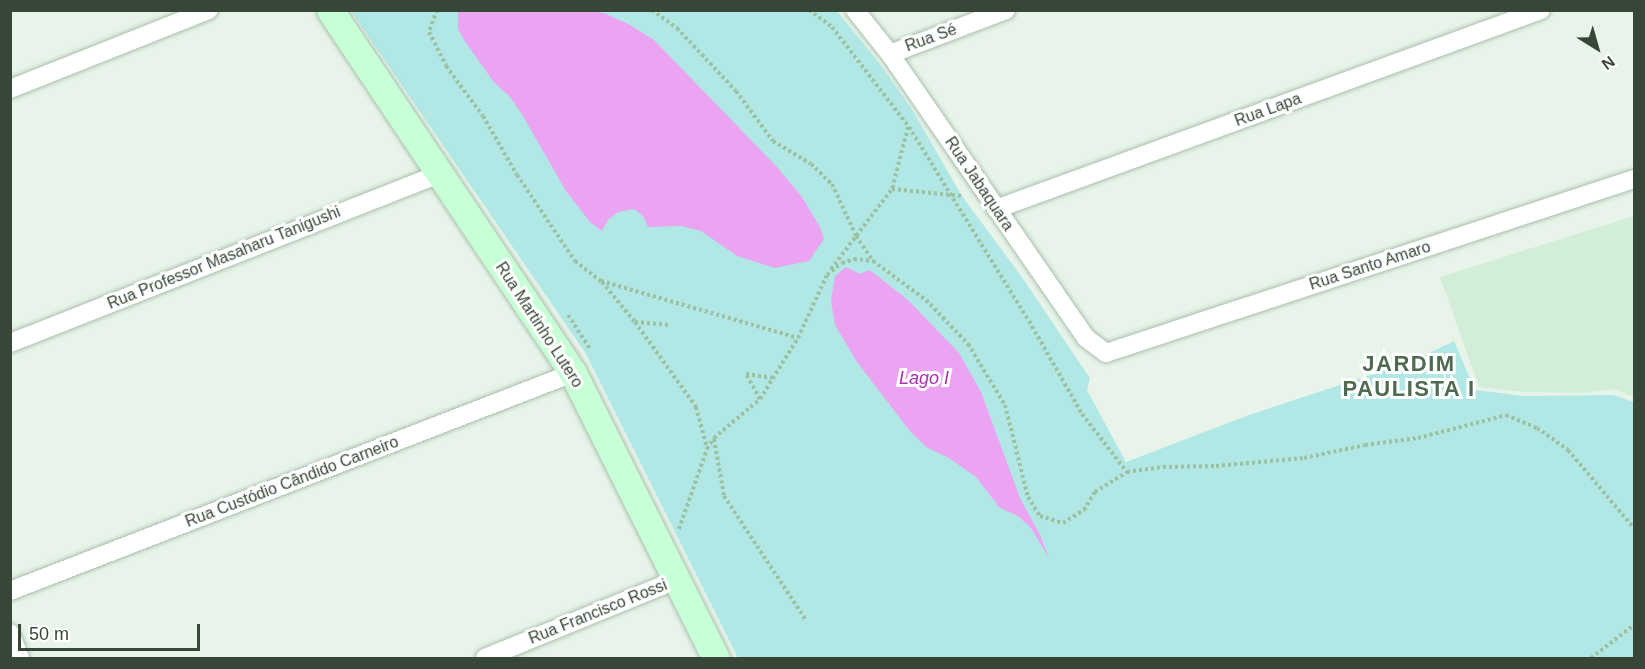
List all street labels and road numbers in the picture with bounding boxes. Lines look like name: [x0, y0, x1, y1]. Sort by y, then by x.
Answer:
street label: Rua Sé: [903, 20, 959, 56]
street label: Rua Lapa: [1232, 89, 1304, 131]
street label: Rua Jabaquara: [940, 133, 1018, 235]
street label: Rua Professor Masaharu Tanigushi: [105, 202, 343, 314]
street label: Rua Santo Amaro: [1307, 237, 1433, 295]
street label: Rua Martinho Lutero: [491, 259, 587, 391]
street label: Rua Custódio Cândido Carneiro: [183, 432, 401, 532]
street label: Rua Francisco Rossi: [526, 575, 670, 649]

